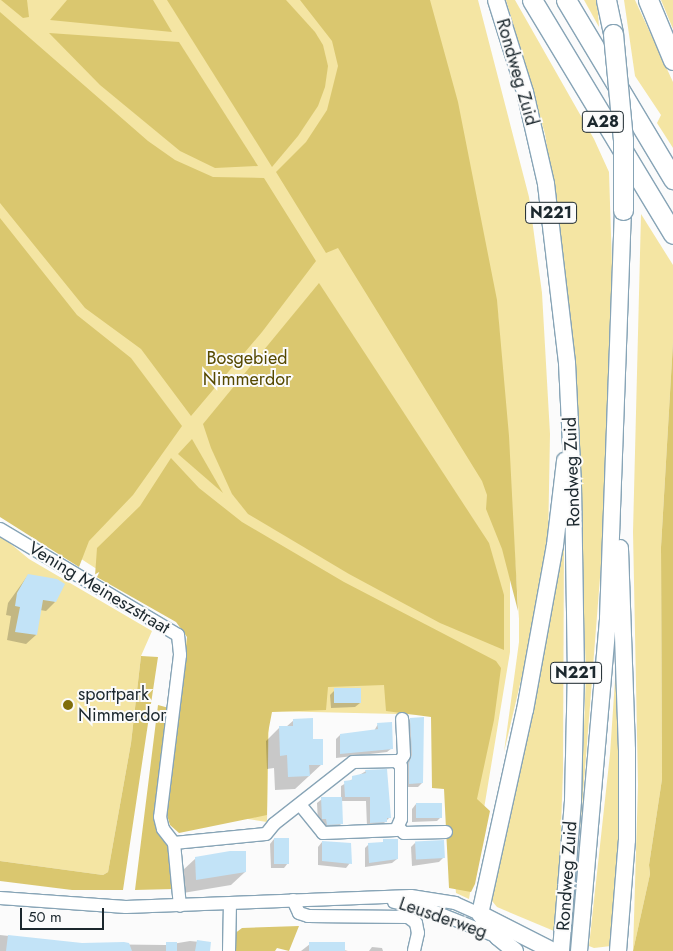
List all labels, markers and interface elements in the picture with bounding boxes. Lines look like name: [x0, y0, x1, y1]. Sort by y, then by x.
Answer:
street label: Rondweg Zuid: [491, 16, 543, 128]
road number: A28: [582, 108, 624, 136]
road number: N221: [525, 200, 577, 227]
park label: Bosgebied Nimmerdor: [203, 348, 291, 390]
street label: Rondweg Zuid: [559, 417, 585, 527]
street label: Vening Meineszstraat: [24, 537, 174, 639]
road number: N221: [550, 660, 602, 686]
place label: sportpark Nimmerdor: [78, 684, 166, 726]
marker: sportpark Nimmerdor: [62, 699, 74, 711]
street label: Rondweg Zuid: [552, 820, 582, 932]
street label: Leusderweg: [396, 893, 490, 943]
scale bar: [22, 898, 106, 930]
text: 50 m: [28, 906, 62, 928]

